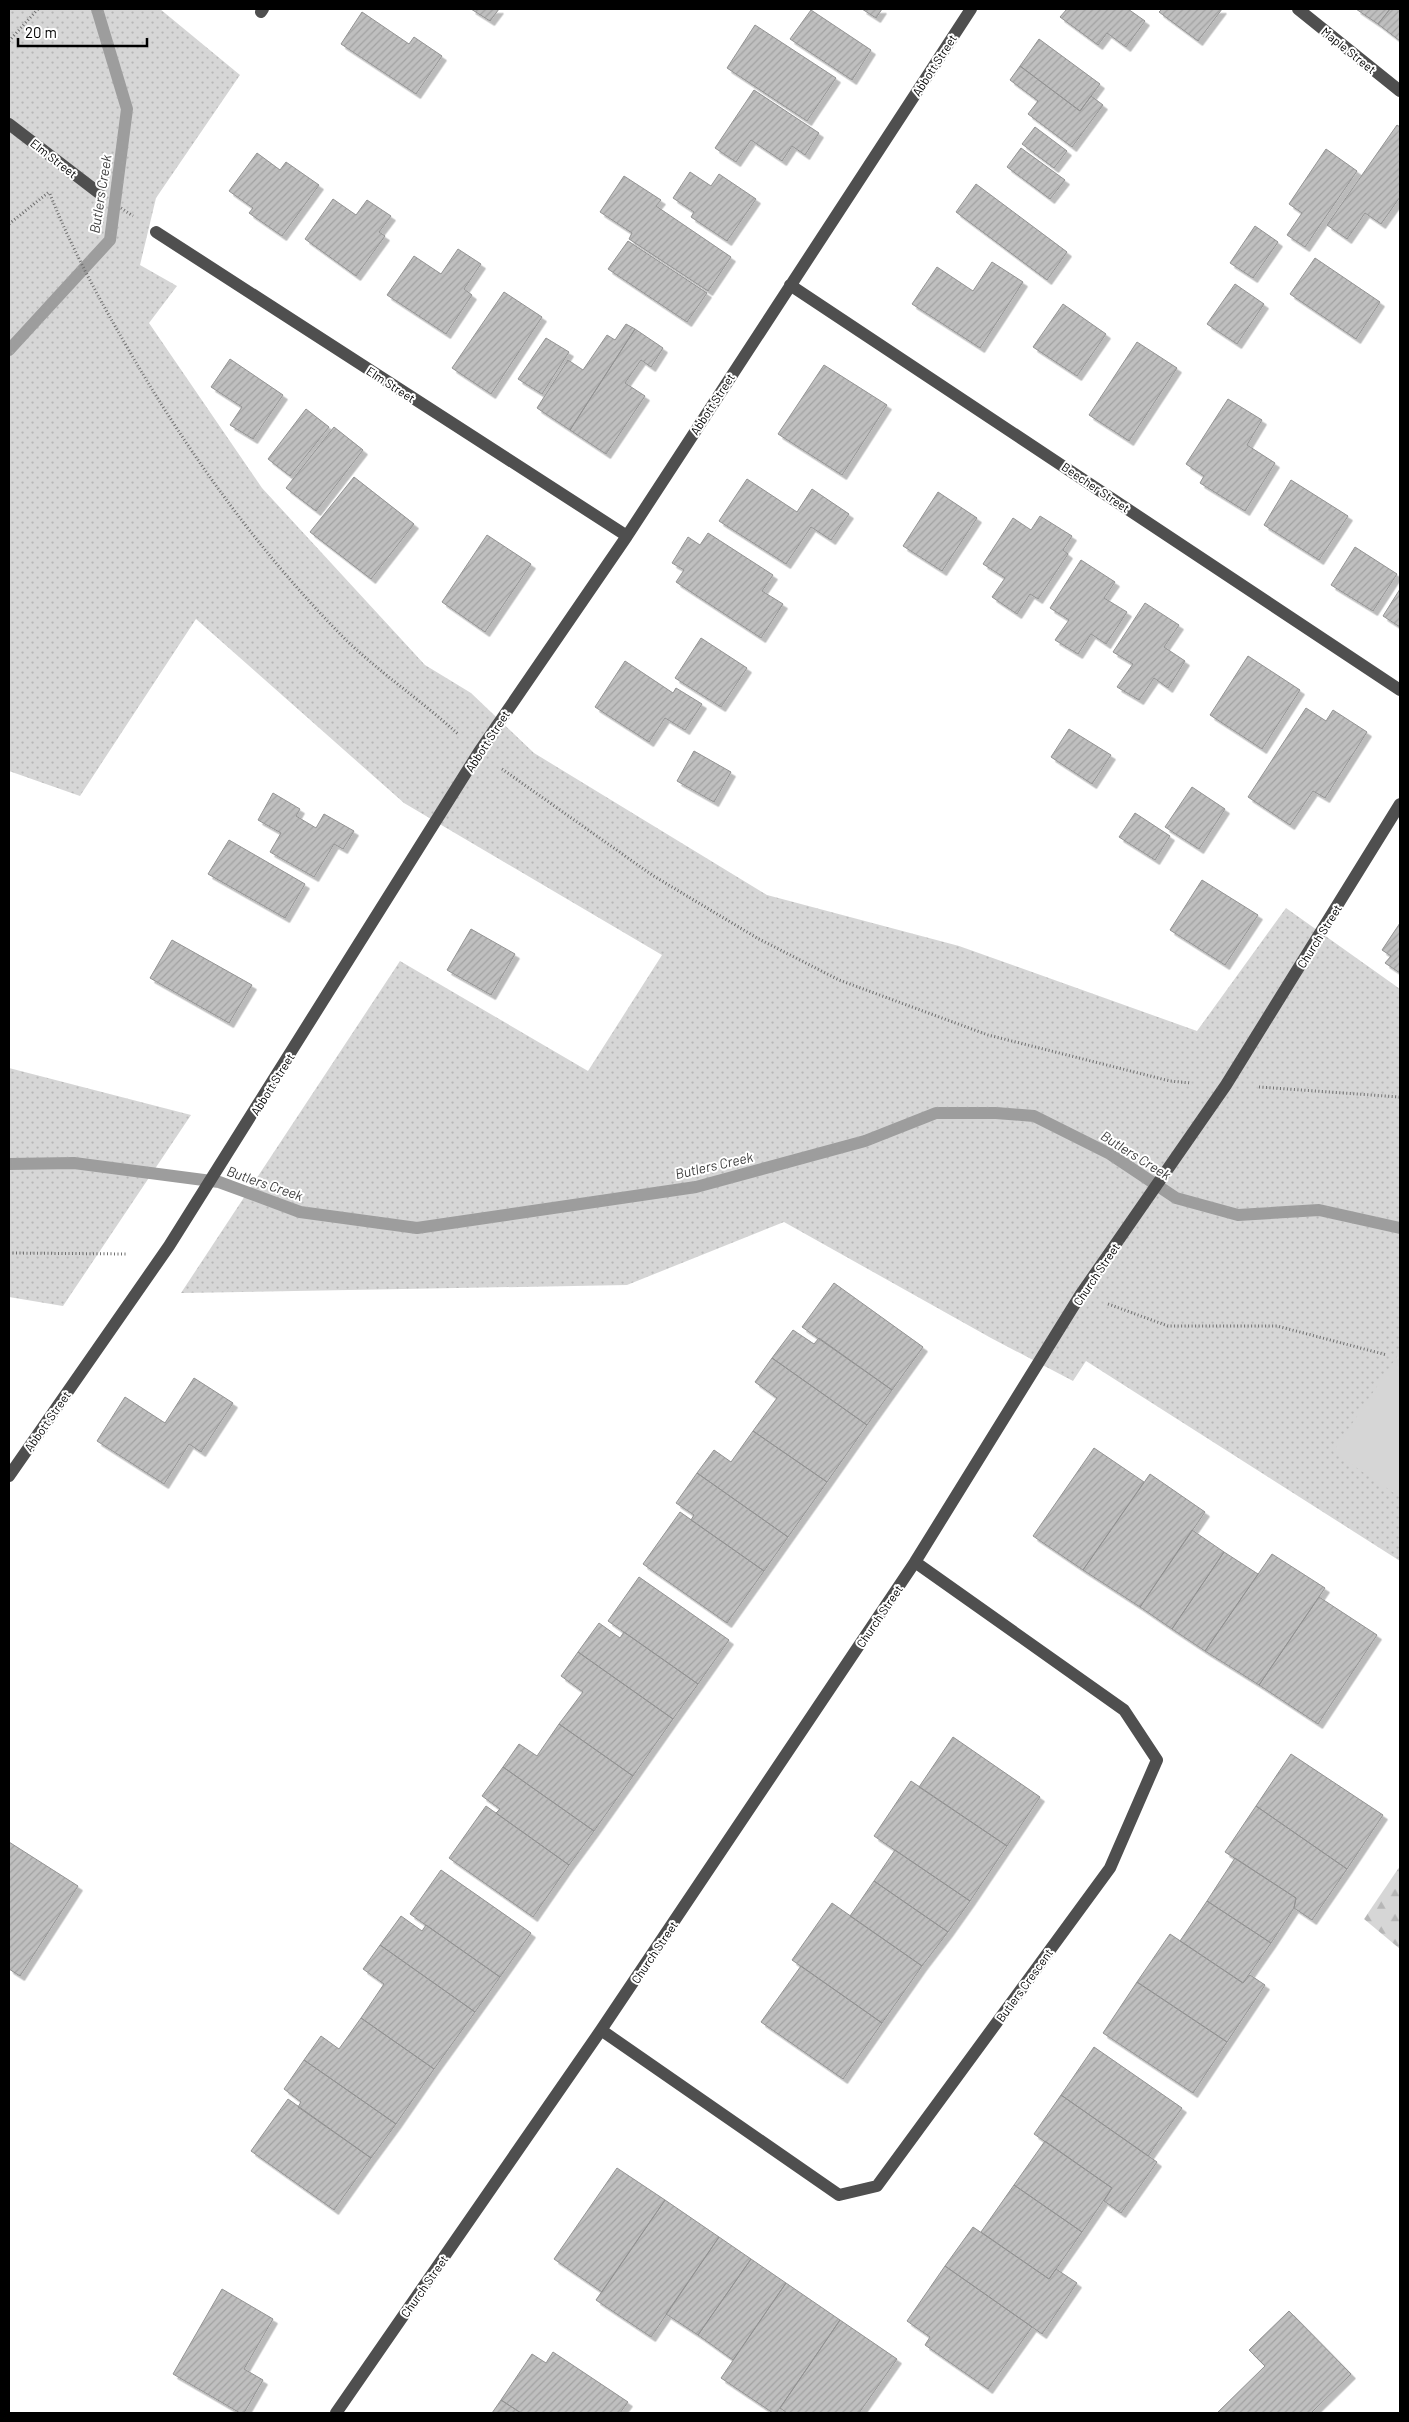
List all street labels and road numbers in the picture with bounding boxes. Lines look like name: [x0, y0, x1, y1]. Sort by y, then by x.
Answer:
street label: Maple Street: [1319, 24, 1379, 76]
street label: Abbott Street: [909, 32, 959, 98]
street label: Elm Street: [28, 136, 80, 180]
street label: Elm Street: [364, 363, 418, 405]
street label: Abbott Street: [687, 371, 737, 437]
street label: Beecher Street: [1059, 459, 1133, 515]
street label: Abbott Street: [462, 708, 512, 774]
street label: Church Street: [1294, 902, 1344, 970]
street label: Abbott Street: [247, 1050, 297, 1118]
street label: Church Street: [1070, 1240, 1122, 1308]
street label: Abbott Street: [21, 1388, 73, 1454]
street label: Church Street: [853, 1582, 905, 1650]
street label: Church Street: [628, 1918, 680, 1986]
street label: Butlers Crescent: [993, 1946, 1055, 2024]
street label: Church Street: [398, 2252, 450, 2320]

